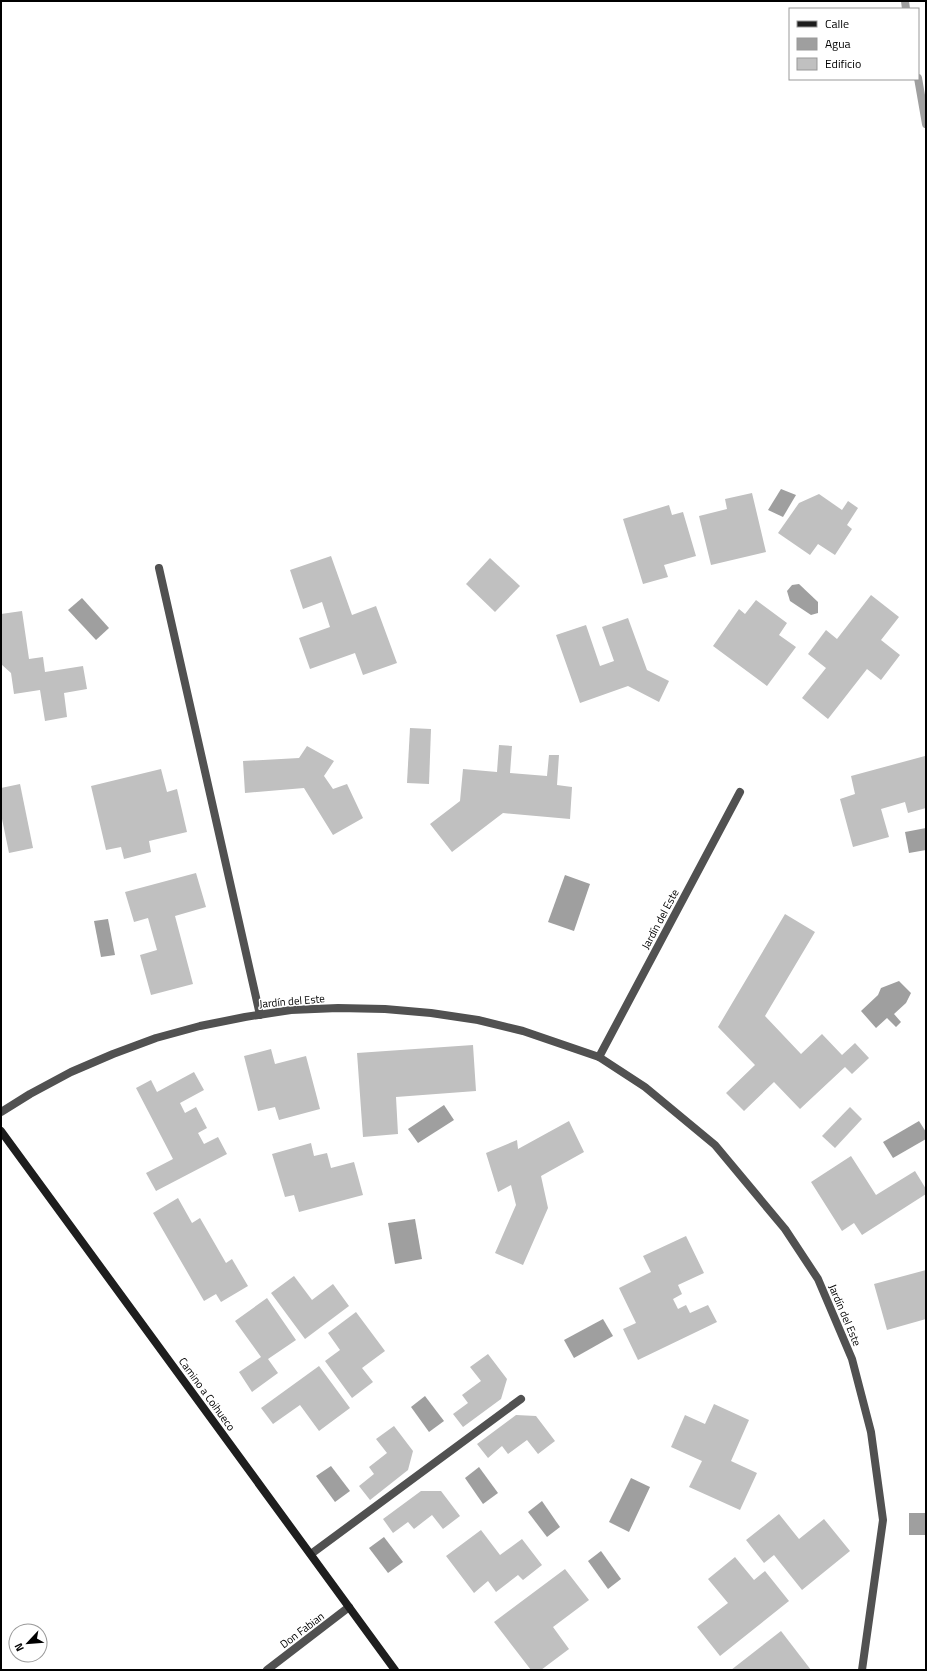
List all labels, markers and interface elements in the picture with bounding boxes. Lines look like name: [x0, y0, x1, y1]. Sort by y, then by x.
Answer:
legend: [789, 8, 919, 80]
text: Calle: [825, 14, 849, 33]
text: Agua: [825, 34, 851, 53]
text: Edificio: [825, 54, 861, 73]
street label: Jardín del Este: [637, 886, 683, 952]
street label: Jardín del Este: [258, 990, 326, 1012]
street label: Jardín del Este: [825, 1282, 865, 1349]
street label: Camino a Coihueco: [175, 1354, 239, 1434]
street label: Don Fabian: [277, 1608, 328, 1652]
north arrow: [8, 1623, 48, 1663]
text: N: [10, 1640, 28, 1654]

